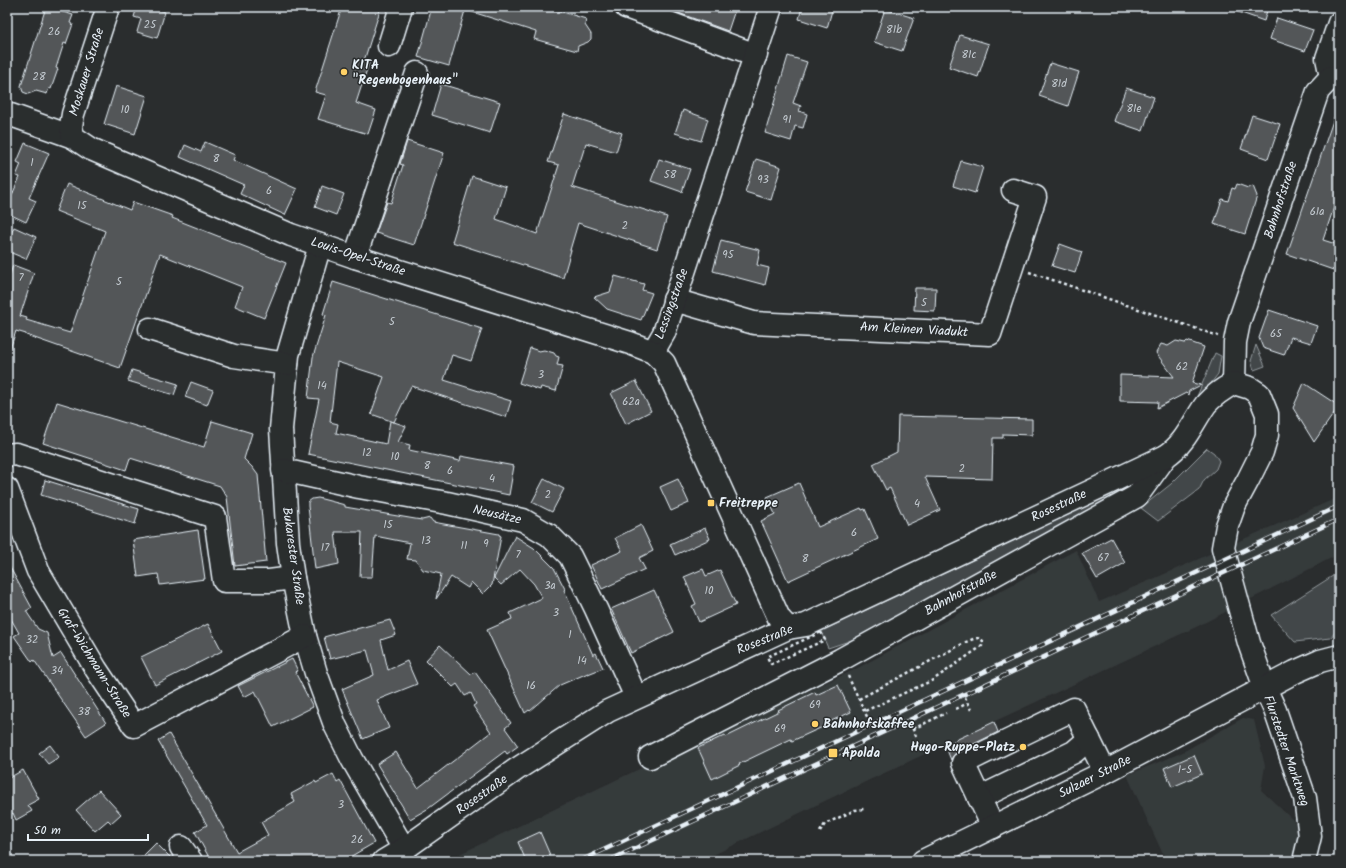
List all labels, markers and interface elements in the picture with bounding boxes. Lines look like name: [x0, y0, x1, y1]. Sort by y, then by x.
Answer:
house number: 25: [144, 16, 157, 34]
house number: 81b: [886, 21, 902, 39]
house number: 26: [48, 23, 60, 41]
street label: Moskauer Straße: [64, 25, 110, 119]
house number: 81c: [962, 46, 977, 64]
place label: KITA "Regenbogenhaus": [352, 55, 458, 91]
marker: KITA "Regenbogenhaus": [339, 67, 349, 77]
house number: 28: [32, 68, 46, 86]
house number: 81d: [1051, 75, 1067, 93]
house number: 81e: [1126, 100, 1142, 118]
house number: 10: [121, 101, 130, 119]
house number: 91: [783, 111, 791, 129]
house number: 8: [213, 150, 220, 168]
house number: 1: [30, 154, 34, 172]
street label: Bahnhofstraße: [1259, 158, 1303, 242]
house number: 58: [664, 166, 677, 184]
house number: 93: [757, 171, 769, 189]
house number: 6: [266, 182, 272, 200]
house number: 15: [77, 197, 88, 215]
house number: 61a: [1310, 203, 1324, 221]
house number: 2: [622, 217, 628, 235]
street label: Louis-Opel-Straße: [308, 232, 408, 282]
house number: 95: [722, 246, 735, 264]
street label: Lessingstraße: [649, 265, 695, 343]
house number: 7: [18, 269, 24, 287]
house number: 5: [116, 273, 123, 291]
house number: 5: [921, 294, 928, 312]
house number: 5: [389, 313, 396, 331]
street label: Am Kleinen Viadukt: [859, 317, 970, 343]
house number: 65: [1270, 325, 1283, 343]
house number: 62: [1176, 358, 1188, 376]
house number: 3: [538, 366, 544, 384]
house number: 14: [317, 377, 327, 395]
house number: 62a: [622, 393, 640, 411]
house number: 12: [362, 444, 372, 462]
house number: 10: [391, 448, 400, 466]
house number: 8: [424, 457, 431, 475]
house number: 2: [959, 460, 965, 478]
house number: 6: [447, 462, 453, 480]
house number: 4: [489, 470, 495, 488]
street label: Rosestraße: [1028, 484, 1090, 528]
house number: 2: [545, 486, 551, 504]
place label: Freitreppe: [719, 493, 778, 514]
house number: 4: [914, 495, 920, 513]
marker: Freitreppe: [706, 498, 716, 508]
street label: Neusätze: [471, 499, 523, 531]
street label: Bukarester Straße: [276, 506, 310, 606]
house number: 15: [383, 516, 394, 534]
house number: 6: [851, 524, 857, 542]
house number: 13: [421, 532, 431, 550]
house number: 9: [483, 535, 489, 553]
house number: 11: [461, 537, 467, 555]
house number: 17: [321, 539, 330, 557]
house number: 7: [515, 546, 521, 564]
house number: 67: [1097, 549, 1110, 567]
house number: 8: [802, 550, 809, 568]
street label: Bahnhofstraße: [921, 564, 1001, 622]
house number: 3a: [544, 577, 556, 595]
house number: 10: [705, 582, 714, 600]
street label: Graf-Wichmann-Straße: [51, 603, 137, 723]
house number: 3: [553, 604, 559, 622]
street label: Rosestraße: [734, 619, 797, 661]
house number: 1: [568, 626, 572, 644]
house number: 32: [26, 631, 38, 649]
house number: 14: [577, 652, 587, 670]
house number: 34: [51, 662, 63, 680]
house number: 16: [526, 677, 536, 695]
street label: Flurstedter Marktweg: [1257, 693, 1315, 809]
house number: 69: [809, 696, 821, 714]
house number: 38: [78, 703, 91, 721]
place label: Bahnhofskaffee: [823, 714, 915, 735]
marker: Bahnhofskaffee: [810, 719, 820, 729]
house number: 69: [774, 720, 786, 738]
place label: Hugo-Ruppe-Platz: [910, 737, 1015, 758]
marker: Hugo-Ruppe-Platz: [1018, 742, 1028, 752]
place label: Apolda: [842, 743, 881, 764]
marker: Apolda: [827, 747, 839, 759]
street label: Sulzaer Straße: [1055, 750, 1135, 804]
house number: 1-5: [1178, 761, 1193, 779]
street label: Rosestraße: [452, 769, 512, 821]
house number: 3: [338, 796, 344, 814]
scale bar: [28, 816, 148, 842]
text: 50 m: [34, 821, 61, 840]
house number: 26: [351, 831, 363, 849]

